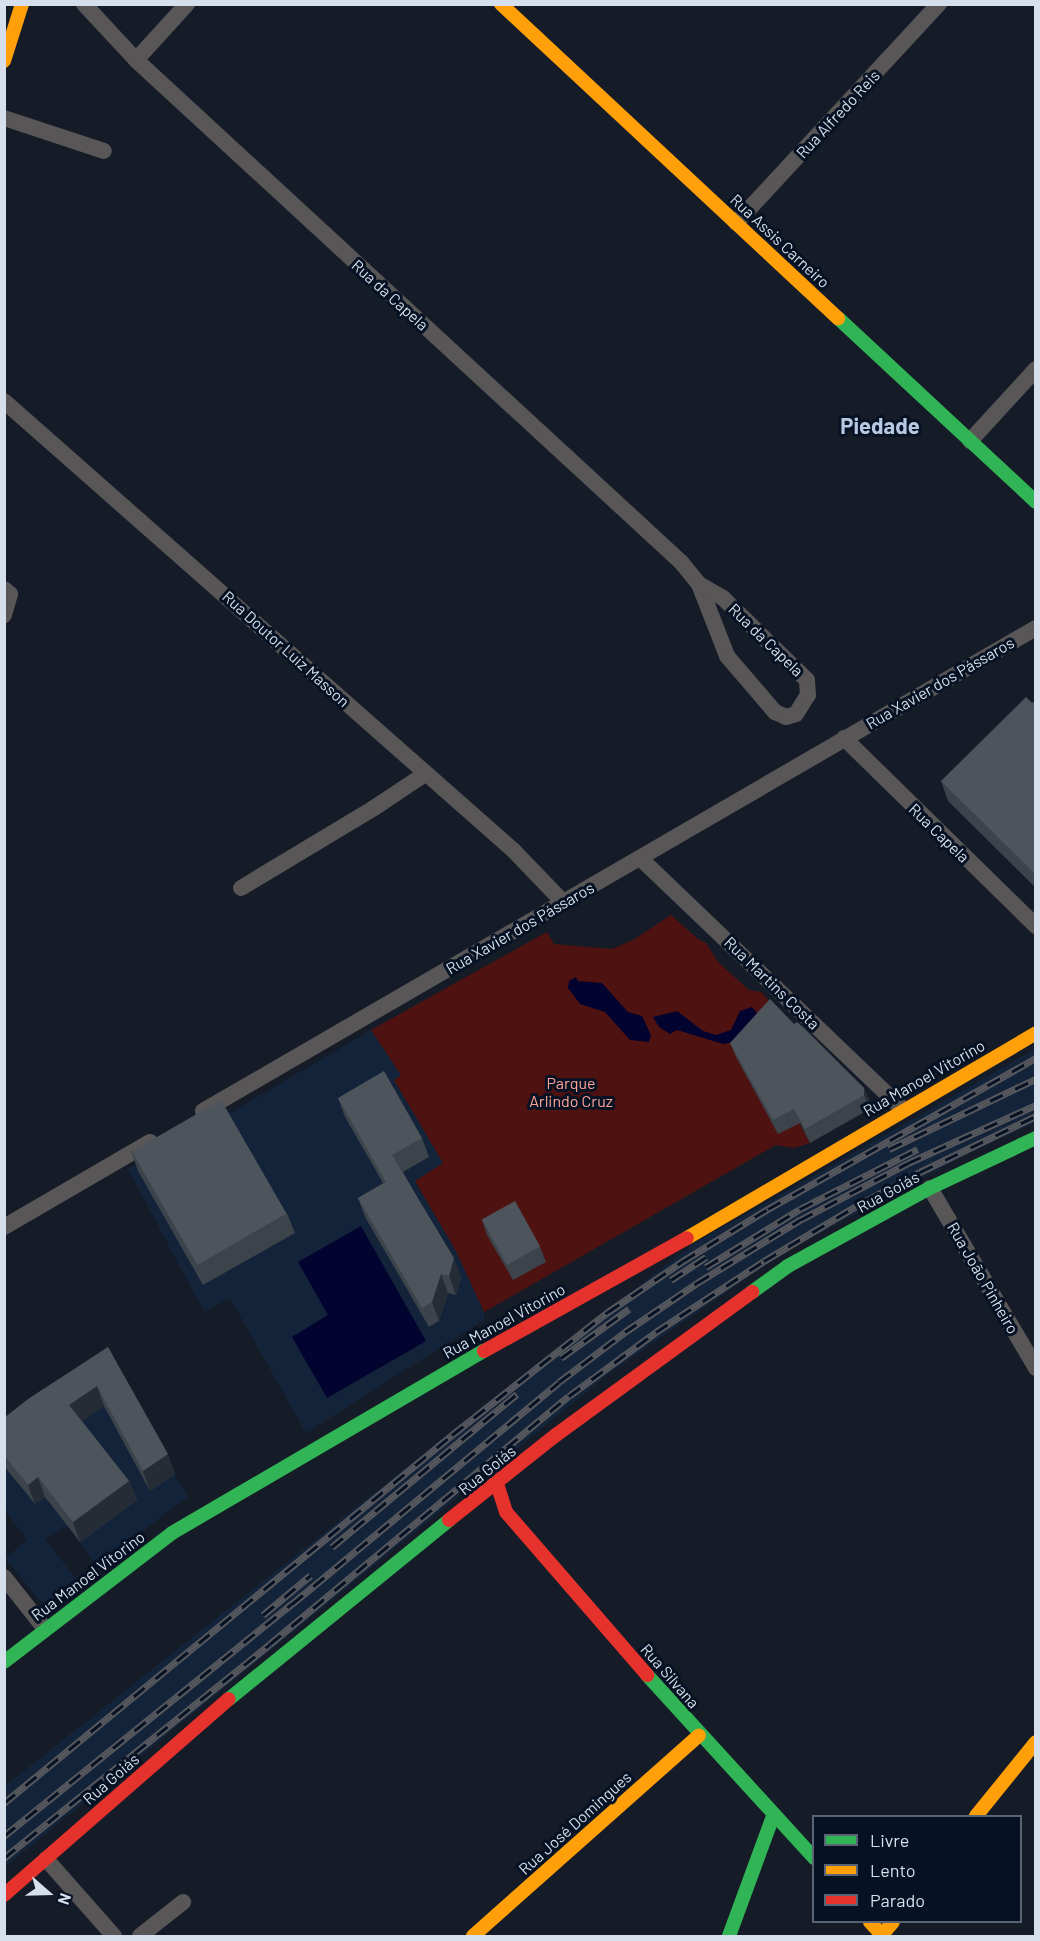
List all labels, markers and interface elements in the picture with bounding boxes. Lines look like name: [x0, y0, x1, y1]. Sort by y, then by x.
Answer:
street label: Rua Alfredo Reis: [792, 66, 884, 162]
street label: Rua Assis Carneiro: [726, 190, 834, 292]
street label: Rua da Capela: [348, 256, 432, 334]
district label: Piedade: [840, 413, 920, 439]
street label: Rua Doutor Luiz Masson: [218, 587, 354, 711]
street label: Rua da Capela: [725, 599, 807, 681]
street label: Rua Xavier dos Pássaros: [863, 633, 1017, 733]
street label: Rua Capela: [905, 799, 973, 867]
street label: Rua Xavier dos Pássaros: [443, 878, 597, 978]
street label: Rua Martins Costa: [720, 933, 824, 1033]
street label: Rua Manoel Vitorino: [860, 1035, 988, 1121]
park label: Parque Arlindo Cruz: [529, 1073, 613, 1111]
street label: Rua Goiás: [854, 1167, 922, 1217]
street label: Rua João Pinheiro: [943, 1219, 1023, 1337]
street label: Rua Manoel Vitorino: [439, 1279, 569, 1363]
street label: Rua Goiás: [454, 1441, 520, 1499]
street label: Rua Manoel Vitorino: [28, 1527, 148, 1625]
street label: Rua Silvana: [637, 1640, 703, 1712]
street label: Rua Goiás: [79, 1749, 143, 1809]
street label: Rua José Domingues: [515, 1767, 635, 1879]
legend: [812, 1815, 1022, 1923]
text: Livre: [870, 1829, 909, 1851]
text: Lento: [870, 1859, 916, 1881]
north arrow: [18, 1863, 78, 1923]
text: Parado: [870, 1889, 925, 1911]
text: N: [55, 1891, 76, 1908]

